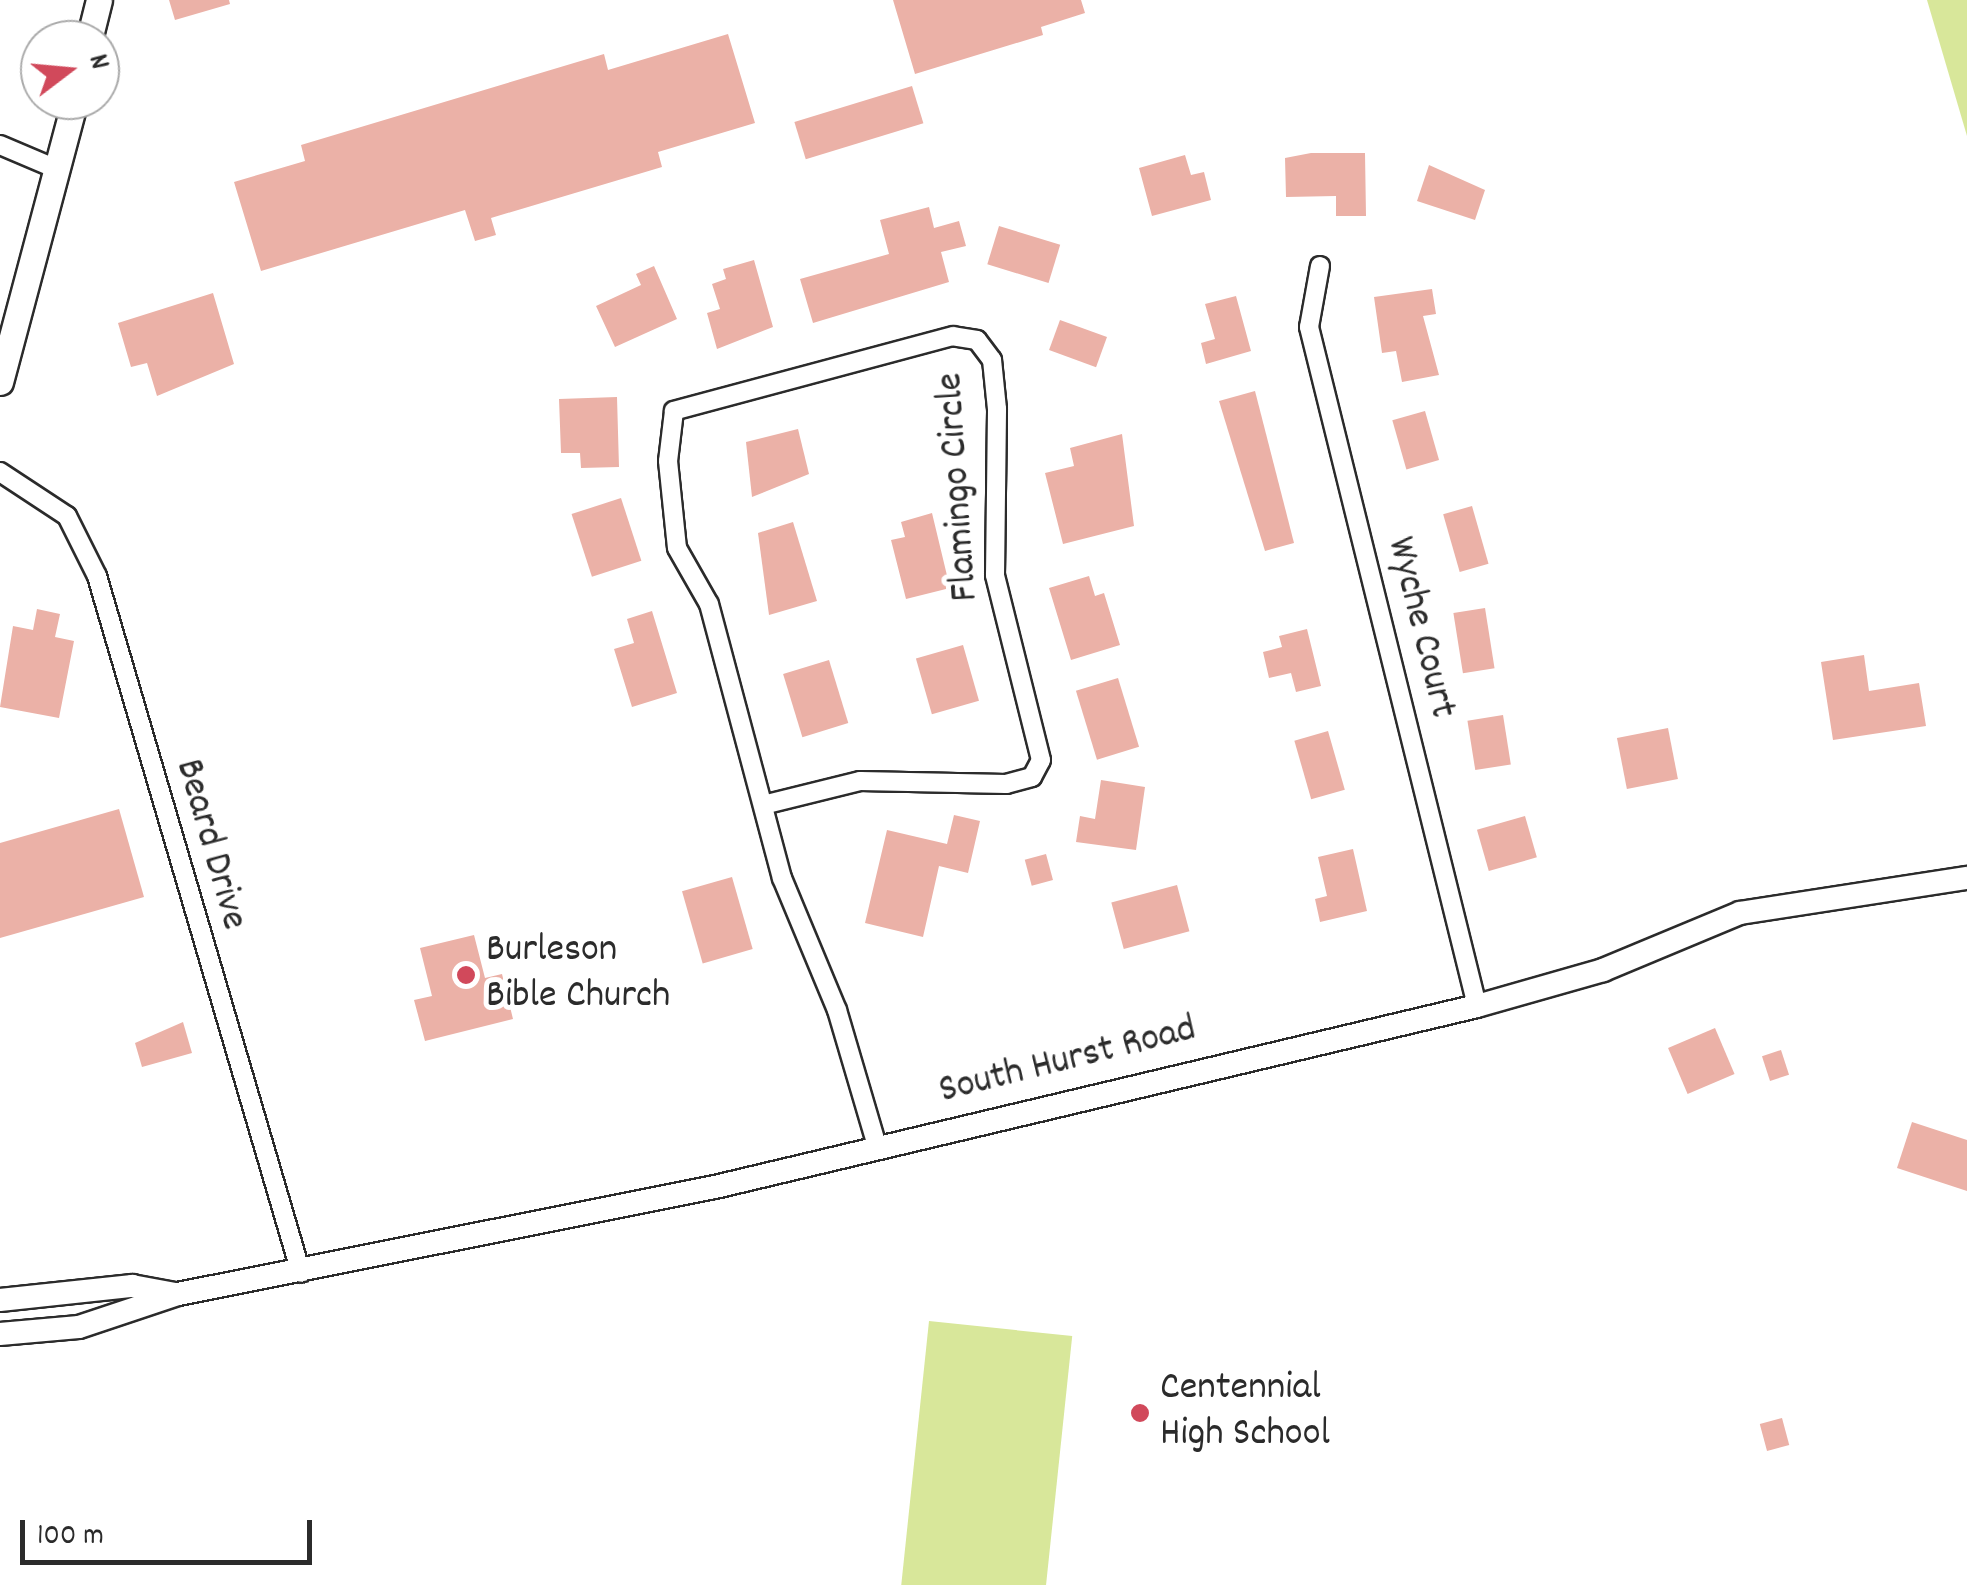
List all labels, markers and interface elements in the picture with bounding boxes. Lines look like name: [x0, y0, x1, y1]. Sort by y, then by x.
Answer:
north arrow: [20, 20, 120, 120]
text: N: [76, 50, 118, 74]
street label: Flamingo Circle: [928, 371, 992, 603]
street label: Wyche Court: [1373, 533, 1465, 723]
street label: Beard Drive: [162, 754, 256, 936]
place label: Burleson Bible Church: [486, 928, 670, 1022]
marker: Burleson Bible Church: [455, 964, 477, 986]
street label: South Hurst Road: [935, 1007, 1201, 1117]
place label: Centennial High School: [1160, 1366, 1330, 1460]
marker: Centennial High School: [1129, 1402, 1151, 1424]
scale bar: [25, 1500, 318, 1562]
text: 100 m: [37, 1516, 104, 1559]

